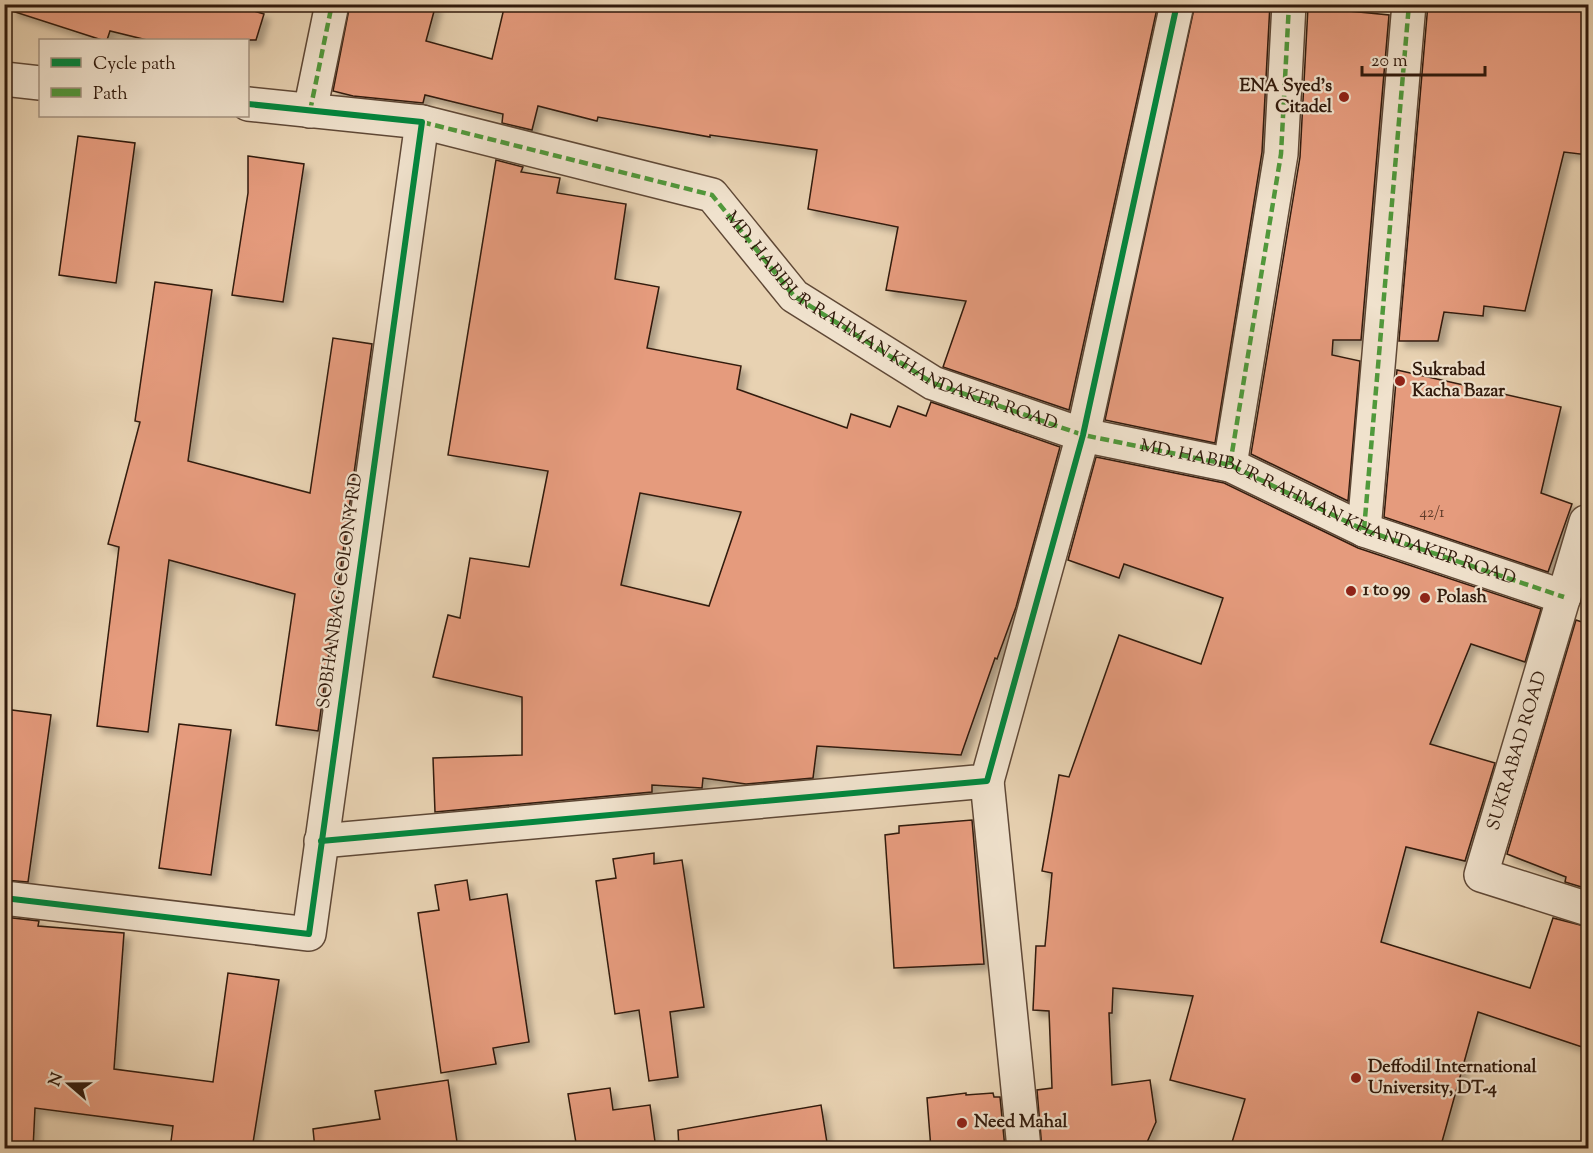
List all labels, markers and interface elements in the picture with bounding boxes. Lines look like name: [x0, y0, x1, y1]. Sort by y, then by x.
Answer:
legend: [39, 39, 249, 117]
scale bar: [1362, 39, 1485, 77]
text: 20 m: [1371, 49, 1408, 75]
text: Cycle path: [93, 52, 176, 78]
place label: ENA Syed's Citadel: [1240, 74, 1333, 121]
text: Path: [93, 82, 128, 108]
marker: ENA Syed's Citadel: [1337, 90, 1351, 104]
street label: MD. HABIBUR RAHMAN KHANDAKER ROAD: [718, 206, 1061, 438]
place label: Sukrabad Kacha Bazar: [1412, 358, 1505, 405]
marker: Sukrabad Kacha Bazar: [1393, 374, 1407, 388]
street label: MD. HABIBUR RAHMAN KHANDAKER ROAD: [1138, 434, 1519, 593]
street label: SOBHANBAG COLONY RD: [312, 471, 370, 711]
house number: 42/1: [1420, 503, 1444, 524]
place label: 1 to 99: [1363, 578, 1411, 604]
marker: 1 to 99: [1344, 584, 1358, 598]
place label: Polash: [1437, 585, 1488, 611]
marker: Polash: [1418, 591, 1432, 605]
street label: SUKRABAD ROAD: [1481, 668, 1555, 834]
north arrow: [39, 1054, 99, 1114]
place label: Deffodil International University, DT-4: [1368, 1055, 1538, 1102]
text: N: [44, 1070, 70, 1090]
marker: Deffodil International University, DT-4: [1349, 1071, 1363, 1085]
place label: Need Mahal: [974, 1110, 1069, 1136]
marker: Need Mahal: [955, 1116, 969, 1130]

